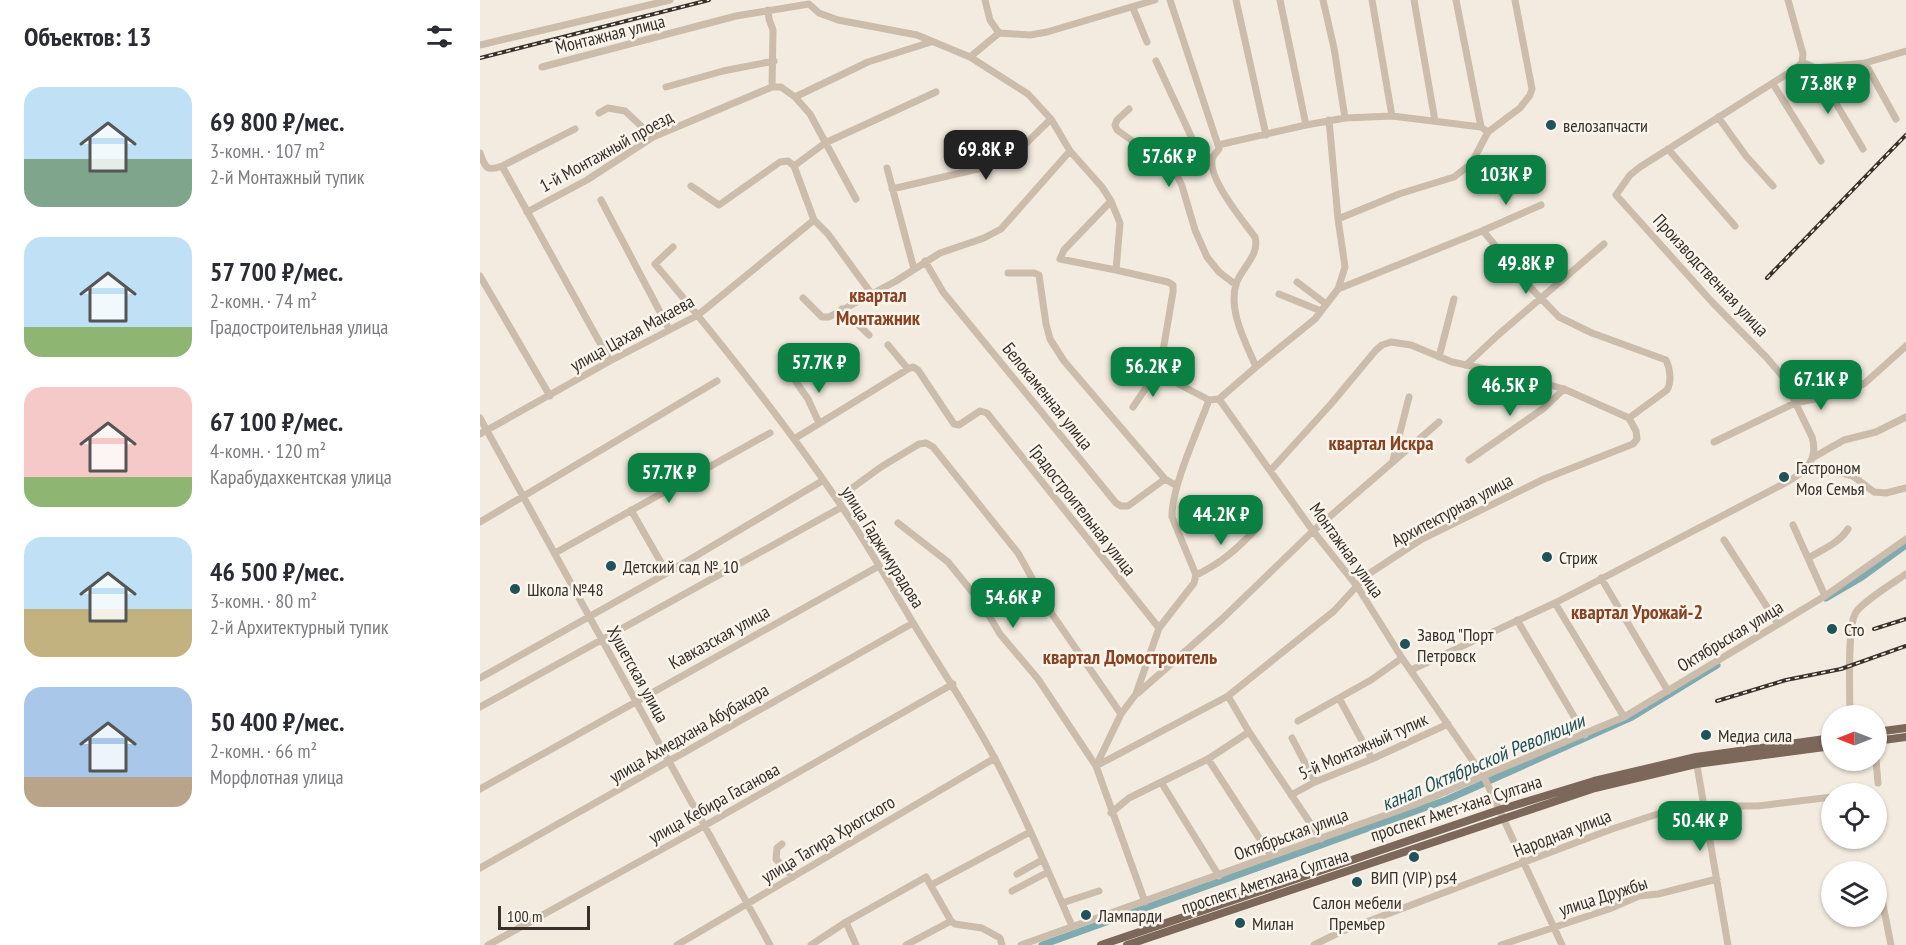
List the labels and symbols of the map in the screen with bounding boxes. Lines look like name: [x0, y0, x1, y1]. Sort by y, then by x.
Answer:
street label: Монтажная улица: [553, 9, 667, 59]
pin: 73.8K ₽: [1773, 64, 1883, 115]
street label: 1-й Монтажный проезд: [535, 105, 677, 197]
place label: велозапчасти: [1563, 114, 1648, 137]
marker: велозапчасти: [1544, 118, 1558, 132]
pin: 69.8K ₽: [931, 130, 1041, 181]
pin: 57.6K ₽: [1114, 137, 1224, 188]
pin: 103K ₽: [1457, 155, 1555, 206]
street label: Производственная улица: [1648, 209, 1774, 341]
pin: 49.8K ₽: [1471, 244, 1581, 295]
district label: квартал Монтажник: [836, 282, 921, 331]
street label: улица Цахая Макаева: [566, 289, 698, 377]
street label: Белокаменная улица: [998, 338, 1098, 454]
pin: 57.7K ₽: [764, 343, 874, 394]
pin: 56.2K ₽: [1098, 347, 1208, 398]
pin: 67.1K ₽: [1766, 360, 1876, 411]
pin: 46.5K ₽: [1455, 366, 1565, 417]
district label: квартал Искра: [1329, 430, 1433, 456]
street label: Градостроительная улица: [1025, 440, 1141, 580]
pin: 57.7K ₽: [614, 453, 724, 504]
place label: Гастроном Моя Семья: [1796, 456, 1864, 500]
street label: Архитектурная улица: [1387, 468, 1517, 552]
marker: Гастроном Моя Семья: [1777, 470, 1791, 484]
street label: улица Гаджимурадова: [836, 482, 930, 612]
pin: 44.2K ₽: [1166, 495, 1276, 546]
street label: Монтажная улица: [1305, 498, 1389, 602]
place label: Стриж: [1559, 546, 1598, 569]
marker: Стриж: [1540, 550, 1554, 564]
place label: Детский сад № 10: [623, 555, 739, 578]
marker: Детский сад № 10: [604, 559, 618, 573]
place label: Школа №48: [527, 578, 604, 601]
pin: 54.6K ₽: [958, 578, 1068, 629]
marker: Школа №48: [508, 582, 522, 596]
street label: Октябрьская улица: [1673, 595, 1787, 677]
district label: квартал Урожай-2: [1571, 599, 1703, 625]
street label: Кавказская улица: [664, 600, 774, 674]
place label: Сто: [1844, 618, 1865, 641]
street label: Хушетская улица: [602, 622, 674, 726]
marker: Сто: [1825, 622, 1839, 636]
place label: Завод "Порт Петровск: [1417, 623, 1494, 667]
marker: Завод "Порт Петровск: [1398, 637, 1412, 651]
district label: квартал Домостроитель: [1043, 644, 1217, 670]
street label: улица Ахмедхана Абубакара: [605, 678, 773, 788]
north arrow: [1821, 705, 1887, 771]
street label: 5-й Монтажный тупик: [1295, 707, 1431, 785]
water label: канал Октябрьской Революции: [1377, 707, 1591, 817]
place label: Медиа сила: [1718, 724, 1792, 747]
marker: Медиа сила: [1699, 728, 1713, 742]
street label: улица Кебира Гасанова: [644, 757, 784, 849]
street label: проспект Амет-хана Султана: [1367, 769, 1545, 847]
street label: улица Тагира Хрюгского: [757, 790, 899, 888]
pin: 50.4K ₽: [1645, 801, 1755, 852]
street label: Октябрьская улица: [1231, 803, 1351, 865]
street label: Народная улица: [1510, 804, 1614, 862]
street label: проспект Аметхана Султана: [1178, 843, 1352, 919]
marker: ВИП (VIP) ps4: [1407, 850, 1421, 864]
place label: ВИП (VIP) ps4: [1371, 866, 1457, 889]
street label: улица Дружбы: [1556, 871, 1650, 921]
marker: Салон мебели Премьер: [1350, 875, 1364, 889]
place label: Салон мебели Премьер: [1312, 891, 1402, 935]
scale bar: [498, 903, 590, 930]
place label: Лампарди: [1097, 904, 1162, 927]
marker: Лампарди: [1079, 908, 1093, 922]
place label: Милан: [1252, 912, 1294, 935]
marker: Милан: [1233, 916, 1247, 930]

